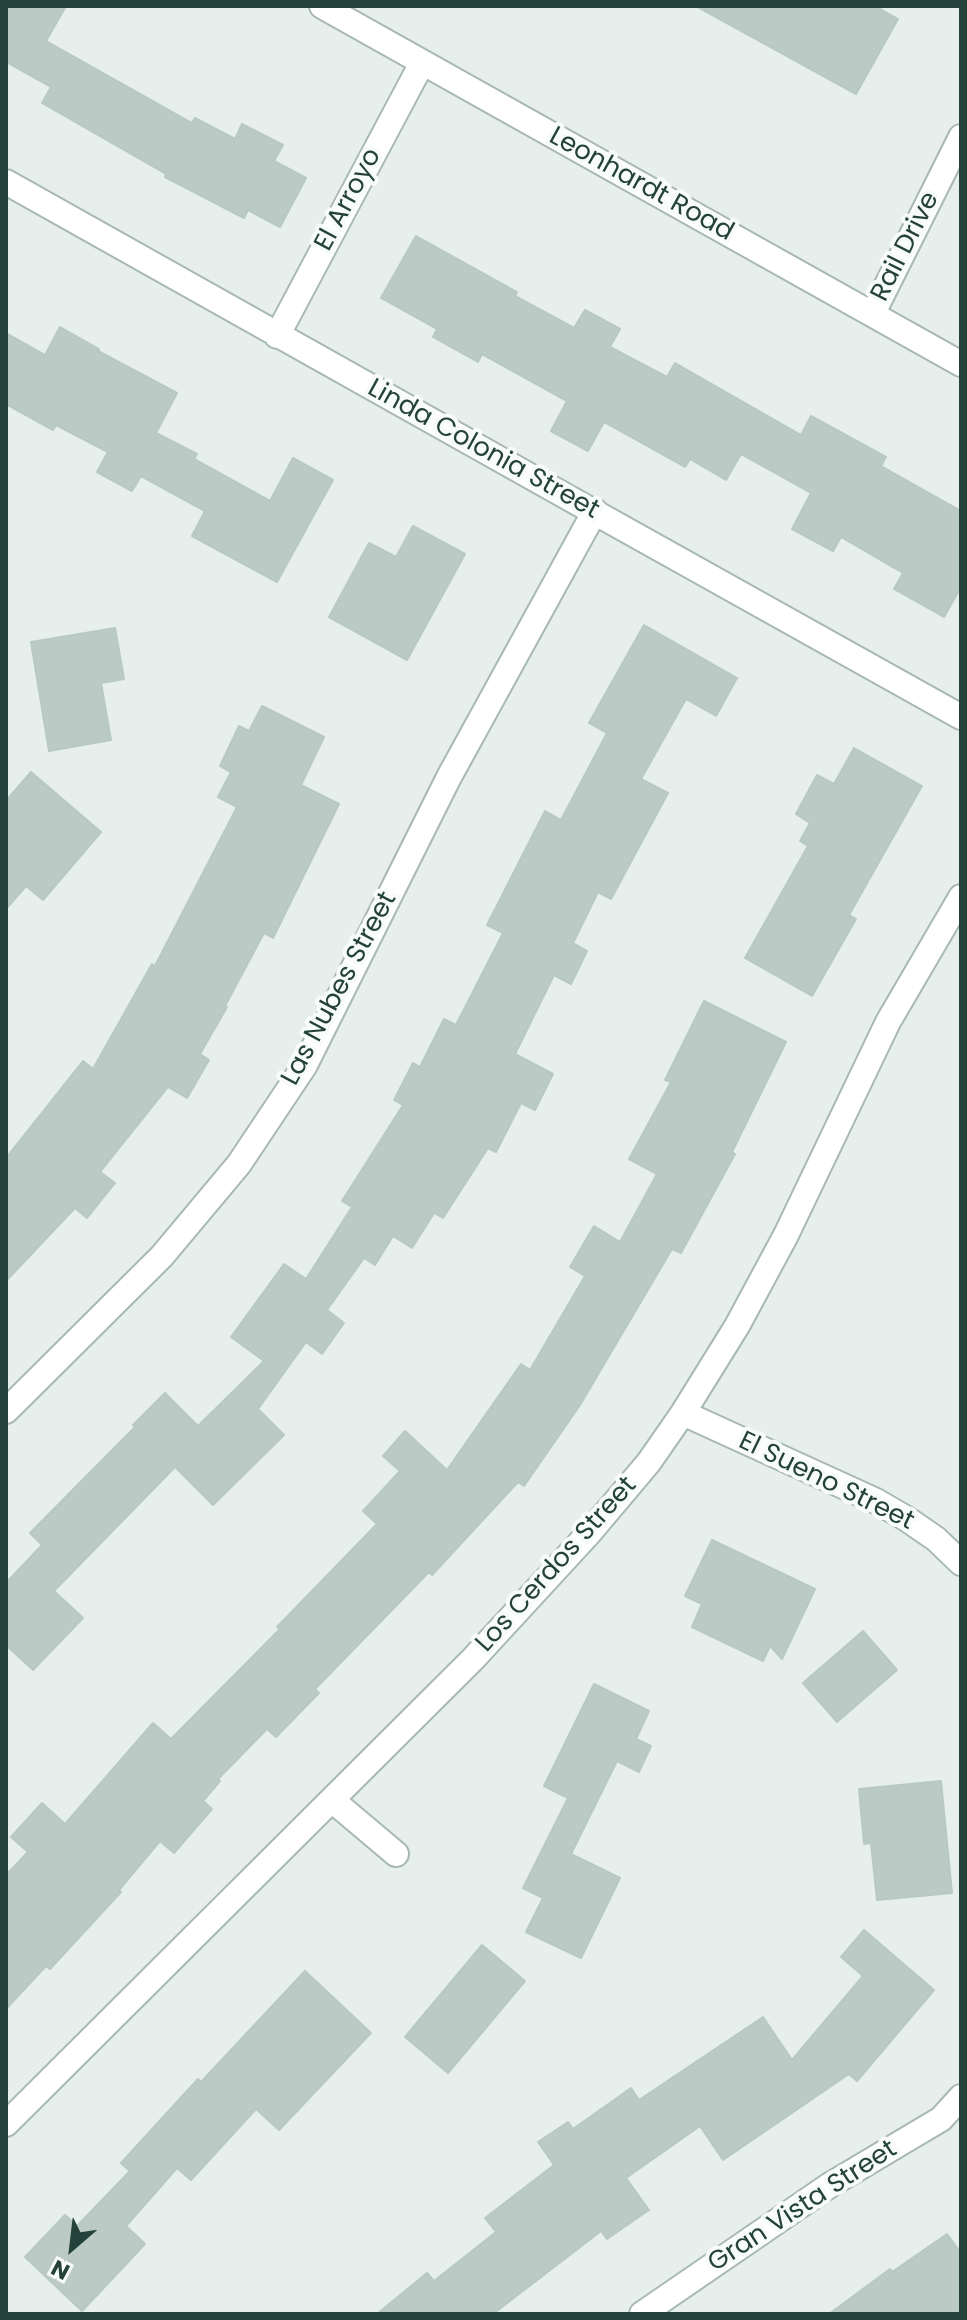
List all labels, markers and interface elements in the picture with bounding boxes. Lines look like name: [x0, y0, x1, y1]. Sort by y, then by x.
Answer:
street label: Leonhardt Road: [543, 121, 739, 249]
street label: El Arroyo: [309, 143, 389, 257]
street label: Rail Drive: [865, 187, 947, 307]
street label: Linda Colonia Street: [362, 373, 604, 527]
street label: Las Nubes Street: [276, 887, 404, 1091]
street label: El Sueno Street: [733, 1426, 919, 1538]
street label: Los Cerdos Street: [470, 1471, 644, 1659]
street label: Gran Vista Street: [703, 2134, 903, 2280]
north arrow: [32, 2208, 112, 2288]
text: N: [46, 2252, 75, 2287]

